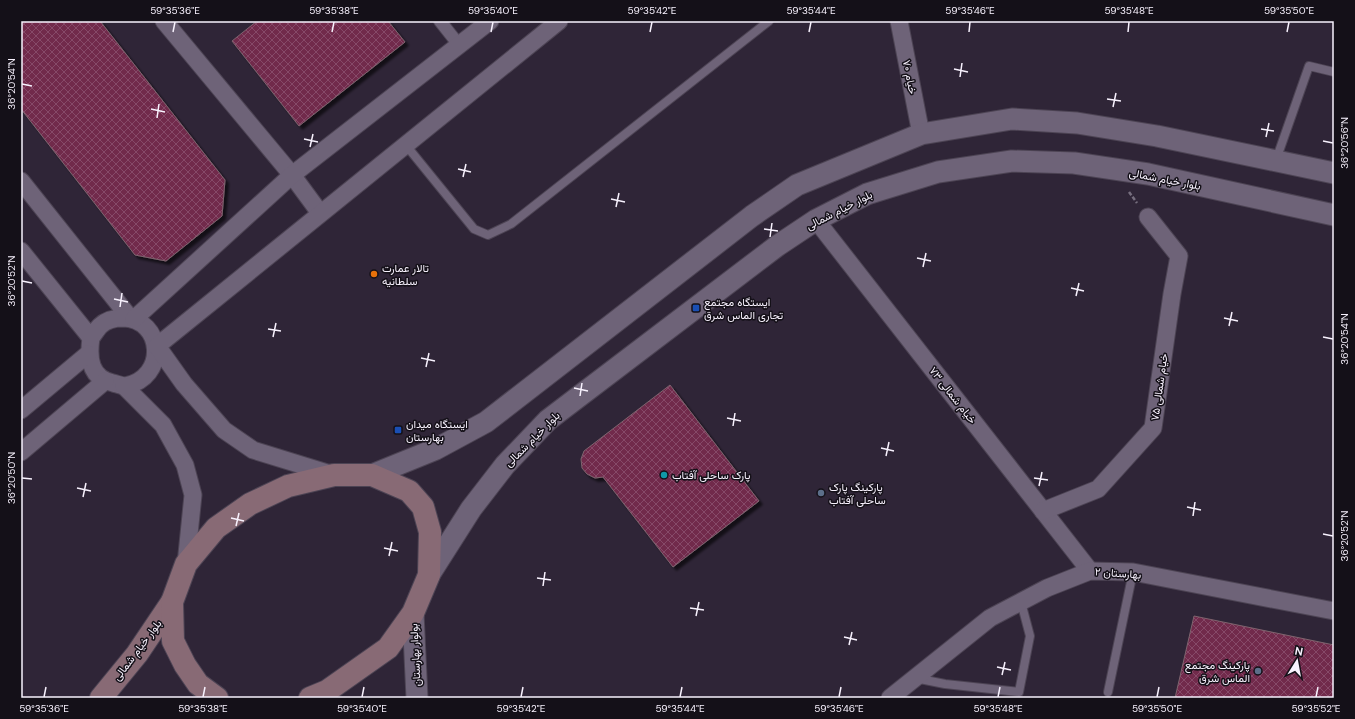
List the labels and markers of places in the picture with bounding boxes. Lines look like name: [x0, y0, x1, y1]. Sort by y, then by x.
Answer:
place label: تالار عمارت سلطانیه: [382, 261, 429, 288]
marker: تالار عمارت سلطانیه: [369, 269, 379, 279]
place label: ایستگاه مجتمع تجاری الماس شرق: [704, 295, 784, 322]
marker: ایستگاه مجتمع تجاری الماس شرق: [691, 303, 701, 313]
place label: ایستگاه میدان بهارستان: [406, 417, 468, 444]
marker: ایستگاه میدان بهارستان: [393, 425, 403, 435]
place label: پارک ساحلی آفتاب: [672, 468, 750, 483]
marker: پارک ساحلی آفتاب: [659, 470, 669, 480]
place label: پارکینگ پارک ساحلی آفتاب: [829, 480, 886, 507]
marker: پارکینگ پارک ساحلی آفتاب: [816, 488, 826, 498]
place label: پارکینگ مجتمع الماس شرق: [1185, 658, 1250, 685]
marker: پارکینگ مجتمع الماس شرق: [1253, 666, 1263, 676]

